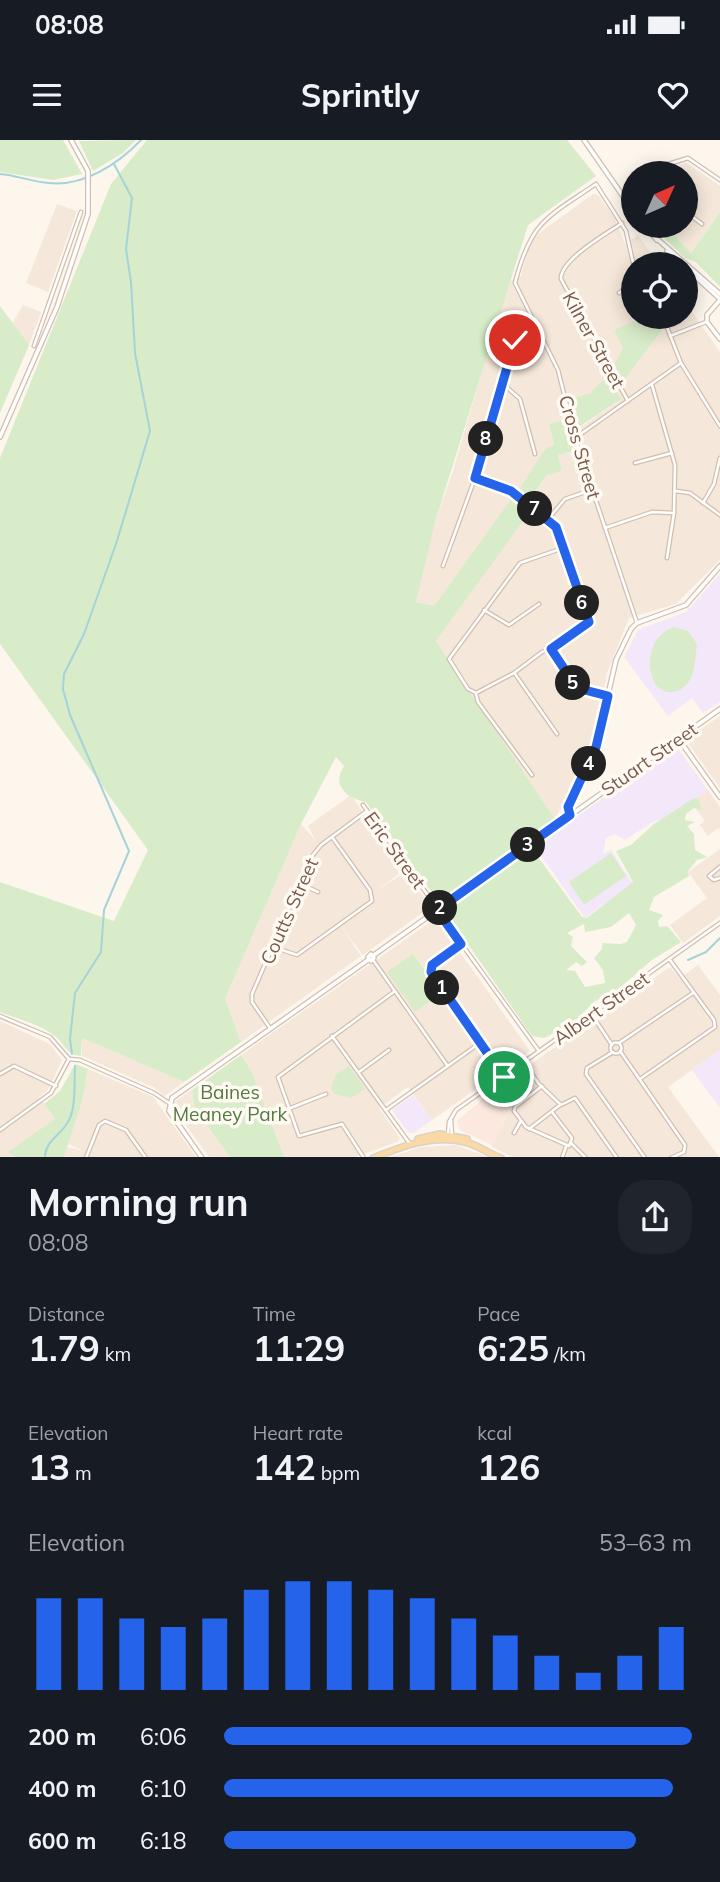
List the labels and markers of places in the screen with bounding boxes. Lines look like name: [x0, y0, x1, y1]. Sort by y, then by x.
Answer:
pin: [485, 310, 545, 370]
pin: 8: [468, 422, 504, 456]
pin: 7: [518, 492, 552, 526]
pin: 6: [564, 586, 600, 620]
pin: 5: [556, 666, 590, 700]
pin: 4: [572, 746, 606, 782]
pin: 3: [510, 828, 546, 862]
pin: 2: [422, 890, 458, 926]
pin: 1: [424, 970, 460, 1006]
pin: [474, 1047, 534, 1107]

